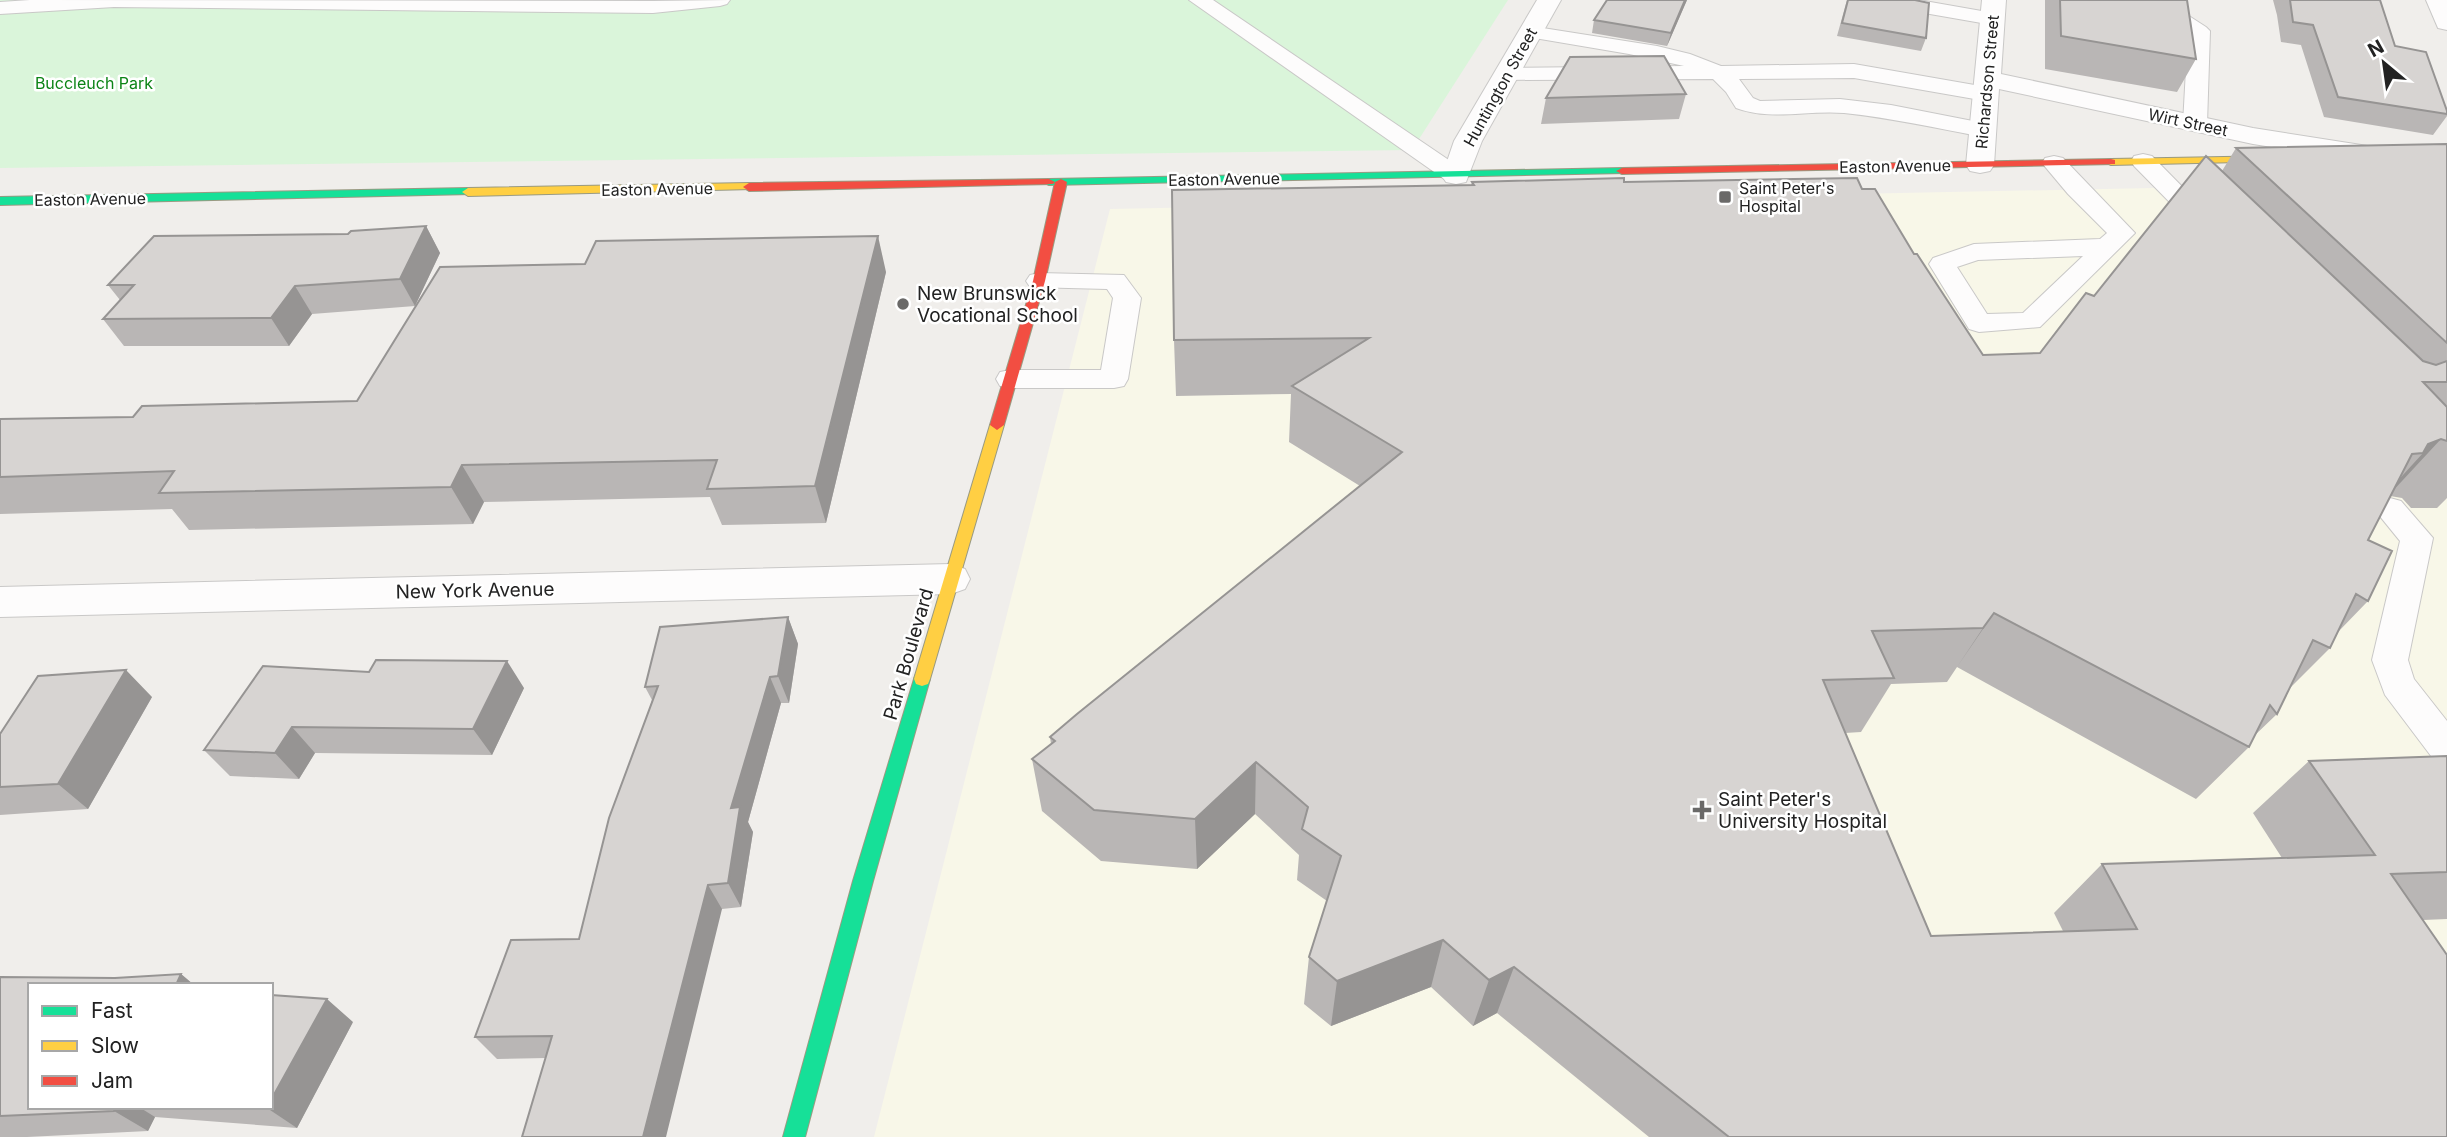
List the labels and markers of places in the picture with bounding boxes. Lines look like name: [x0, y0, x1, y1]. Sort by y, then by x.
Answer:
place label: Saint Peter's Hospital: [1739, 178, 1834, 216]
marker: Saint Peter's Hospital: [1717, 189, 1733, 205]
place label: New Brunswick Vocational School: [917, 282, 1078, 327]
marker: New Brunswick Vocational School: [895, 296, 911, 312]
place label: Saint Peter's University Hospital: [1718, 788, 1887, 833]
marker: Saint Peter's University Hospital: [1692, 800, 1712, 820]

